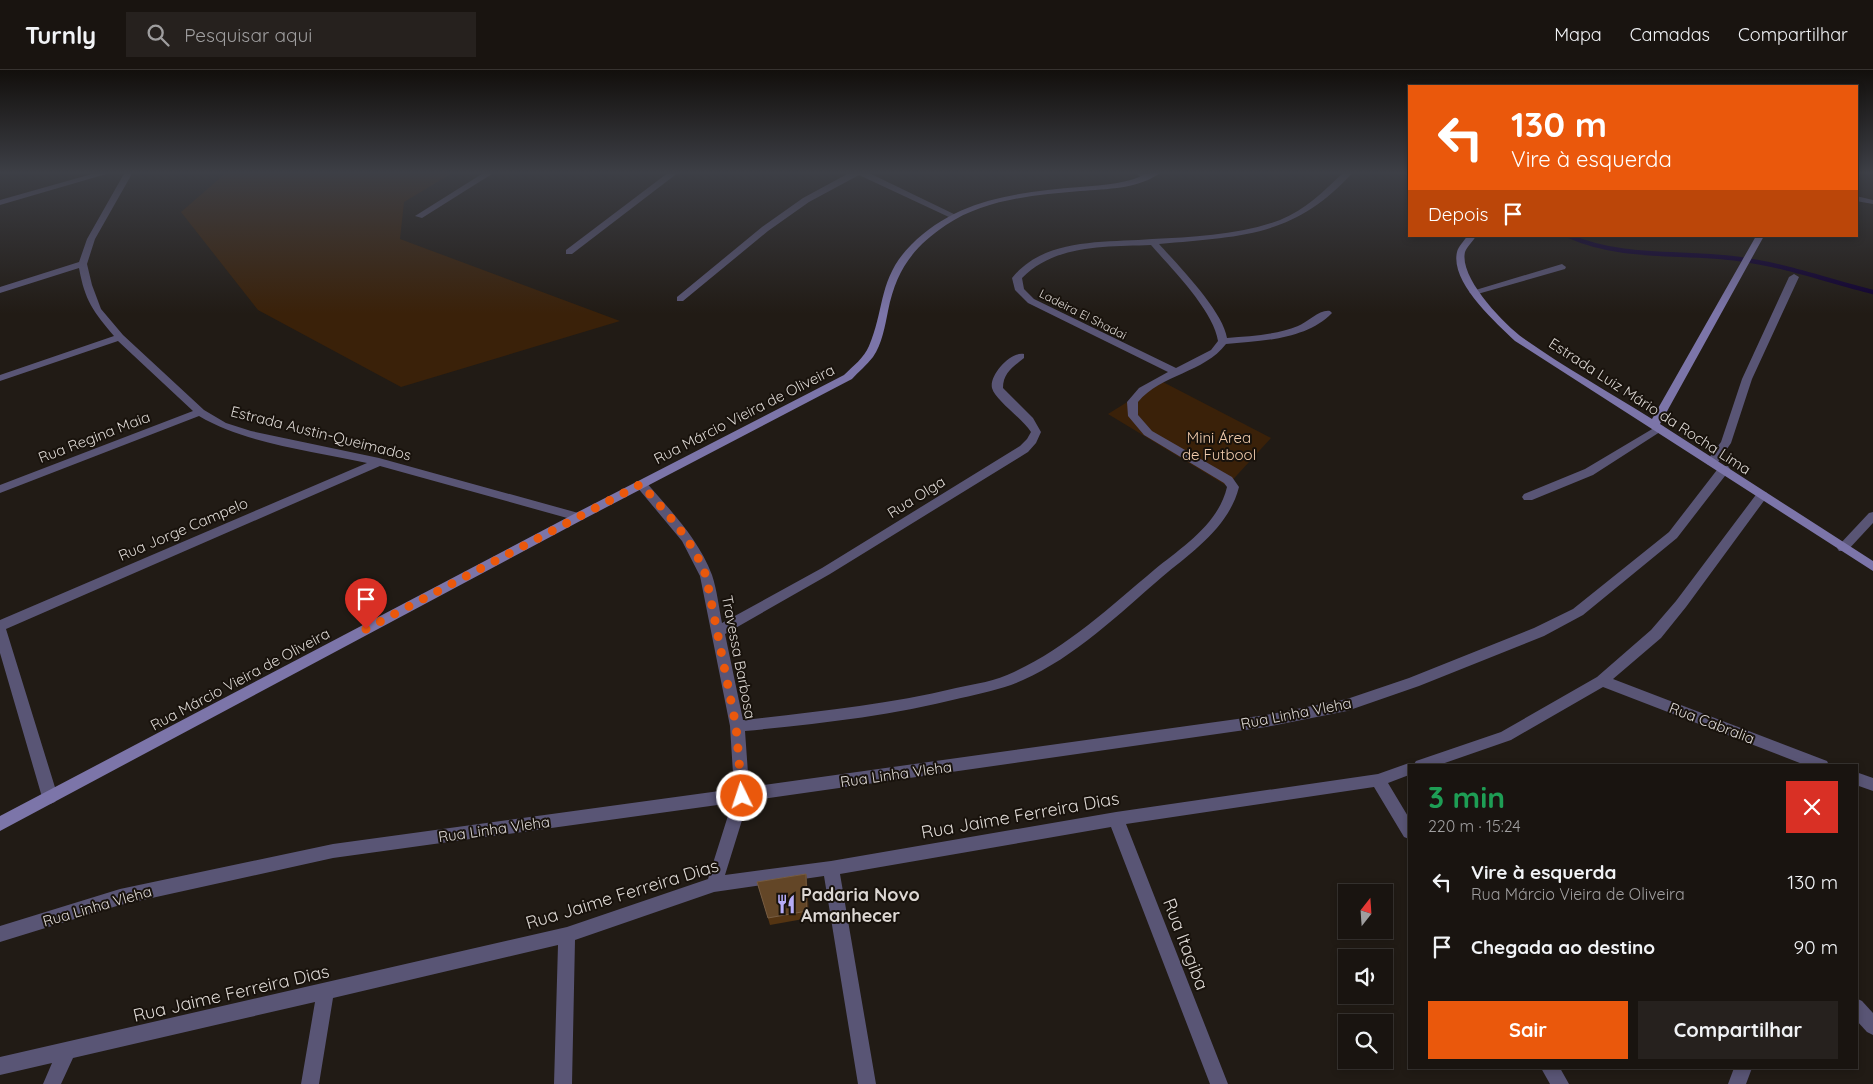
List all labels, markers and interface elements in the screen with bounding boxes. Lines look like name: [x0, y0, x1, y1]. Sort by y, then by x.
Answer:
search box: [126, 12, 476, 57]
text: Turnly: [25, 20, 96, 50]
icon: search: [144, 21, 172, 49]
text: Pesquisar aqui: [184, 23, 312, 47]
text: Mapa: [1554, 23, 1602, 46]
text: Camadas: [1630, 23, 1710, 46]
text: Compartilhar: [1738, 23, 1848, 46]
text: 130 m: [1511, 102, 1607, 146]
icon: left: [1428, 105, 1493, 170]
text: Vire à esquerda: [1511, 145, 1672, 173]
icon: arrive: [1499, 200, 1527, 228]
text: Depois: [1428, 202, 1489, 226]
street label: Ladeira El Shadai: [1037, 286, 1129, 342]
street label: Estrada Luiz Mário da Rocha Lima: [1545, 333, 1755, 479]
street label: Rua Márcio Vieira de Oliveira: [650, 360, 838, 468]
street label: Estrada Austin-Queimados: [229, 401, 413, 465]
street label: Rua Regina Maia: [35, 407, 153, 467]
park label: Mini Área de Futbool: [1182, 428, 1256, 464]
street label: Rua Olga: [883, 472, 949, 522]
street label: Rua Jorge Campelo: [115, 493, 251, 565]
pin: [345, 578, 387, 629]
icon: arrive: [352, 585, 380, 613]
street label: Travessa Barbosa: [718, 594, 760, 720]
street label: Rua Márcio Vieira de Oliveira: [147, 624, 333, 734]
street label: Rua Linha Vleha: [1239, 693, 1353, 733]
street label: Rua Cabralia: [1667, 698, 1757, 748]
street label: Rua Linha Vleha: [839, 757, 953, 791]
position arrow: [715, 769, 767, 821]
text: 3 min: [1428, 778, 1505, 816]
button: close: [1786, 781, 1838, 833]
street label: Rua Jaime Ferreira Dias: [919, 786, 1121, 844]
street label: Rua Linha Vleha: [437, 812, 551, 846]
text: 220 m · 15:24: [1428, 816, 1521, 836]
street label: Rua Jaime Ferreira Dias: [523, 854, 721, 934]
text: Vire à esquerda: [1471, 860, 1616, 884]
icon: left: [1428, 868, 1456, 896]
text: 130 m: [1787, 870, 1838, 894]
street label: Rua Linha Vleha: [40, 881, 154, 931]
place label: Padaria Novo Amanhecer: [801, 883, 920, 927]
north arrow: [1338, 884, 1392, 939]
map controls: [1338, 884, 1393, 1069]
text: Rua Márcio Vieira de Oliveira: [1471, 884, 1685, 904]
restaurant icon: Padaria Novo Amanhecer: [775, 893, 797, 915]
street label: Rua Itagiba: [1158, 895, 1214, 993]
icon: arrive: [1428, 933, 1456, 961]
text: Chegada ao destino: [1471, 935, 1655, 959]
text: 90 m: [1794, 935, 1838, 959]
button: sound: [1338, 949, 1393, 1004]
street label: Rua Jaime Ferreira Dias: [131, 959, 331, 1027]
button: Sair: [1428, 1001, 1628, 1059]
button: Compartilhar: [1638, 1001, 1838, 1059]
button: search: [1338, 1014, 1393, 1069]

